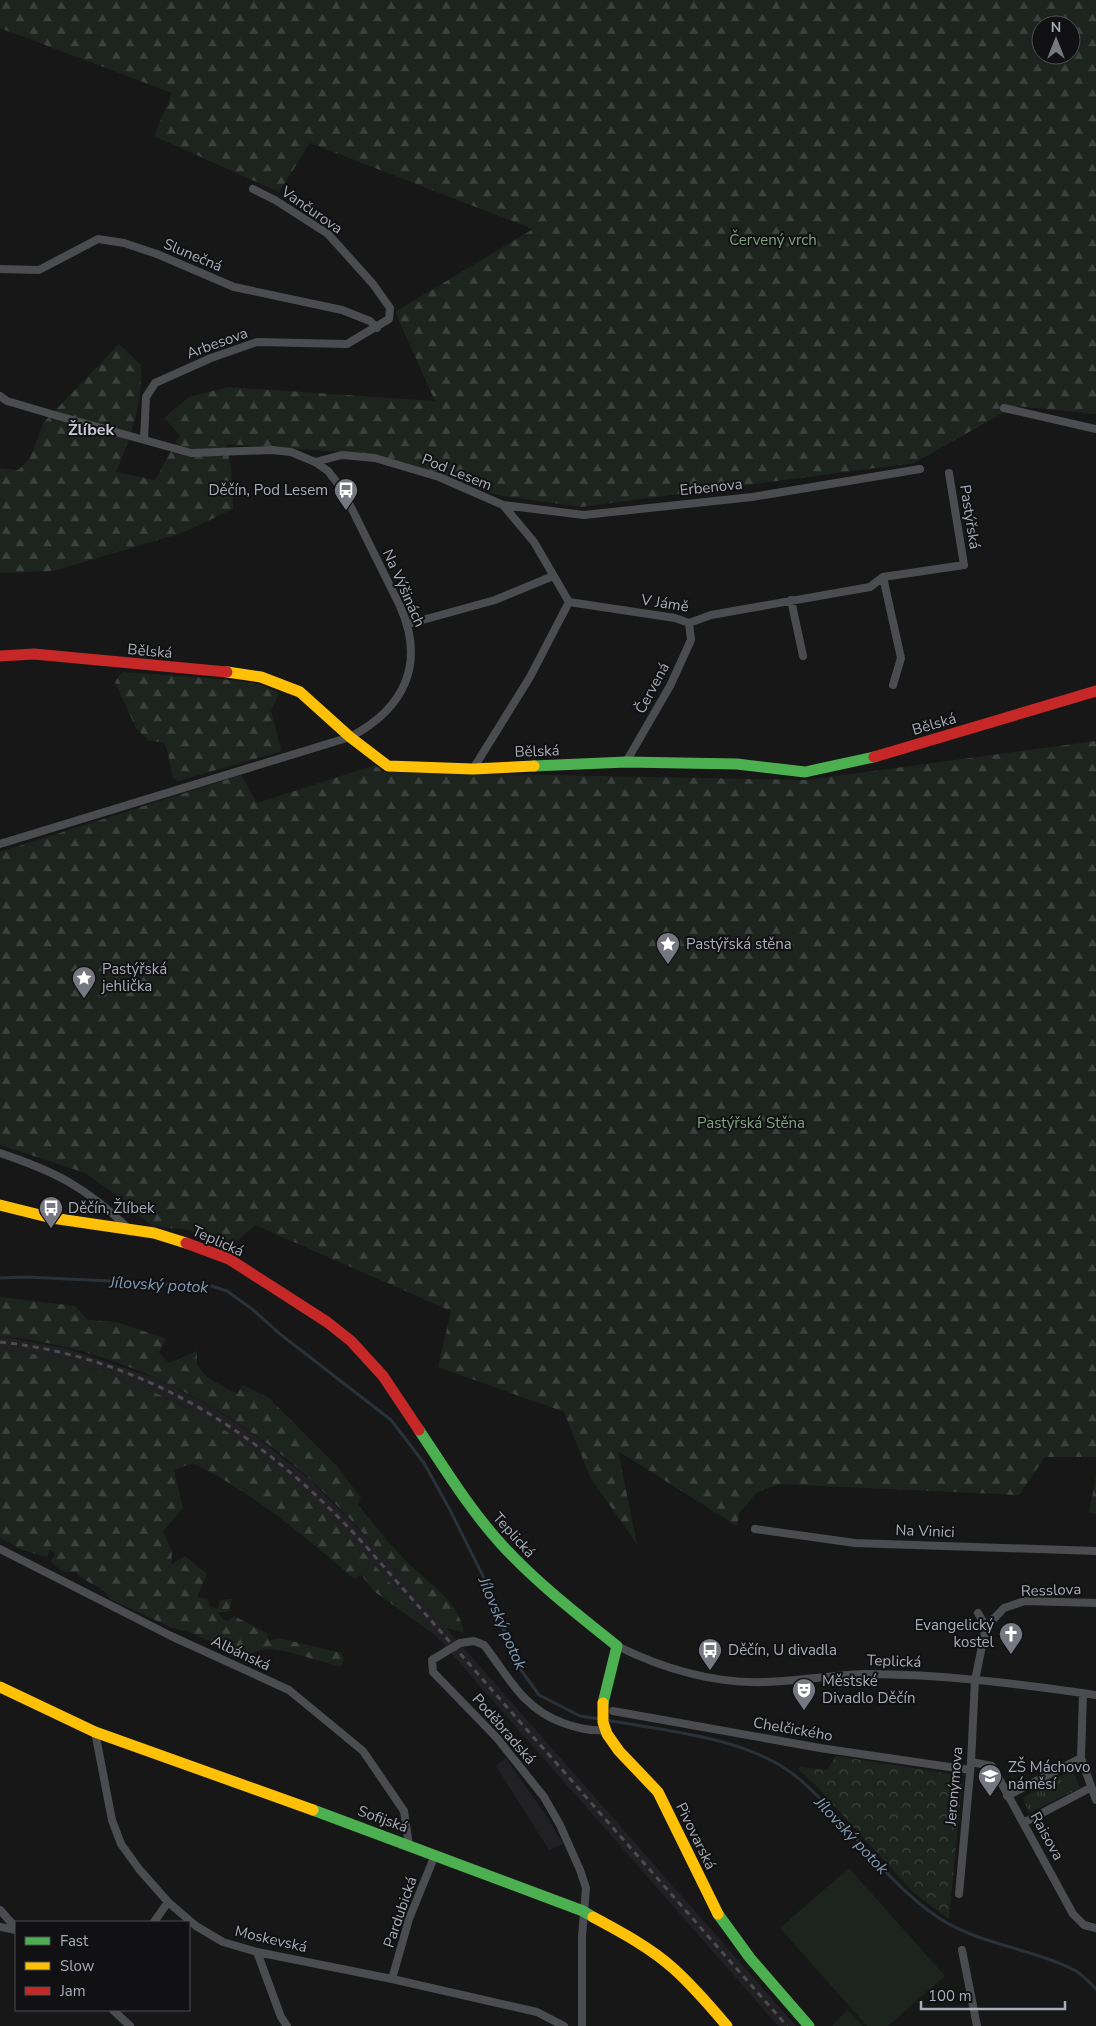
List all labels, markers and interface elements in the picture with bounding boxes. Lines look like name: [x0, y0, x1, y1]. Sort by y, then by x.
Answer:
north arrow: [1031, 15, 1081, 65]
text: N: [1051, 18, 1061, 37]
street label: Vančurova: [277, 181, 347, 238]
park label: Červený vrch: [729, 229, 817, 250]
street label: Slunečná: [161, 234, 225, 276]
street label: Arbesova: [184, 323, 250, 363]
district label: Žlíbek: [68, 419, 115, 441]
street label: Pod Lesem: [419, 449, 495, 495]
street label: Erbenova: [679, 474, 743, 500]
bus stop icon: Děčín, Pod Lesem: [333, 477, 359, 511]
place label: Děčín, Pod Lesem: [208, 480, 328, 500]
street label: Pastýřská: [955, 483, 985, 551]
street label: Na Výšinách: [378, 546, 430, 630]
street label: V Jámě: [639, 589, 690, 617]
street label: Bělská: [127, 639, 173, 663]
street label: Červená: [629, 658, 674, 717]
street label: Bělská: [910, 708, 958, 740]
street label: Bělská: [514, 740, 560, 762]
place icon: Pastýřská stěna: [655, 931, 681, 965]
place label: Pastýřská stěna: [686, 934, 792, 954]
place label: Pastýřská jehlička: [101, 959, 167, 996]
place icon: Pastýřská jehlička: [71, 965, 97, 999]
park label: Pastýřská Stěna: [697, 1113, 805, 1133]
bus stop icon: Děčín, Žlíbek: [38, 1195, 64, 1229]
place label: Děčín, Žlíbek: [68, 1198, 155, 1218]
street label: Teplická: [189, 1221, 247, 1261]
water label: Jílovský potok: [108, 1271, 210, 1299]
street label: Teplická: [488, 1508, 540, 1562]
street label: Na Vinici: [895, 1520, 955, 1542]
water label: Jílovský potok: [472, 1573, 532, 1674]
street label: Resslova: [1020, 1579, 1082, 1601]
place label: Evangelický kostel: [915, 1615, 995, 1652]
church icon: Evangelický kostel: [998, 1621, 1024, 1655]
street label: Albánská: [208, 1631, 274, 1675]
bus stop icon: Děčín, U divadla: [697, 1637, 723, 1671]
place label: Děčín, U divadla: [728, 1640, 837, 1660]
street label: Teplická: [866, 1650, 922, 1672]
place label: Městské Divadlo Děčín: [822, 1671, 916, 1708]
theatre icon: Městské Divadlo Děčín: [791, 1677, 817, 1711]
street label: Poděbradská: [468, 1689, 540, 1769]
street label: Chelčického: [752, 1712, 834, 1746]
street label: Jeronýmova: [940, 1746, 967, 1827]
place label: ZŠ Máchovo náměsí: [1008, 1756, 1090, 1794]
school or university icon: ZŠ Máchovo náměsí: [977, 1763, 1003, 1797]
water label: Jílovský potok: [809, 1791, 894, 1880]
street label: Pivovarská: [671, 1799, 721, 1873]
street label: Sofijská: [355, 1801, 411, 1837]
street label: Raisova: [1026, 1808, 1068, 1864]
street label: Pardubická: [378, 1874, 422, 1950]
legend: [15, 1921, 190, 2011]
street label: Moskevská: [233, 1921, 309, 1957]
text: Fast: [60, 1931, 89, 1951]
text: Slow: [60, 1956, 95, 1976]
scale bar: [921, 1978, 1065, 2010]
text: Jam: [59, 1981, 86, 2001]
text: 100 m: [928, 1986, 972, 2006]

